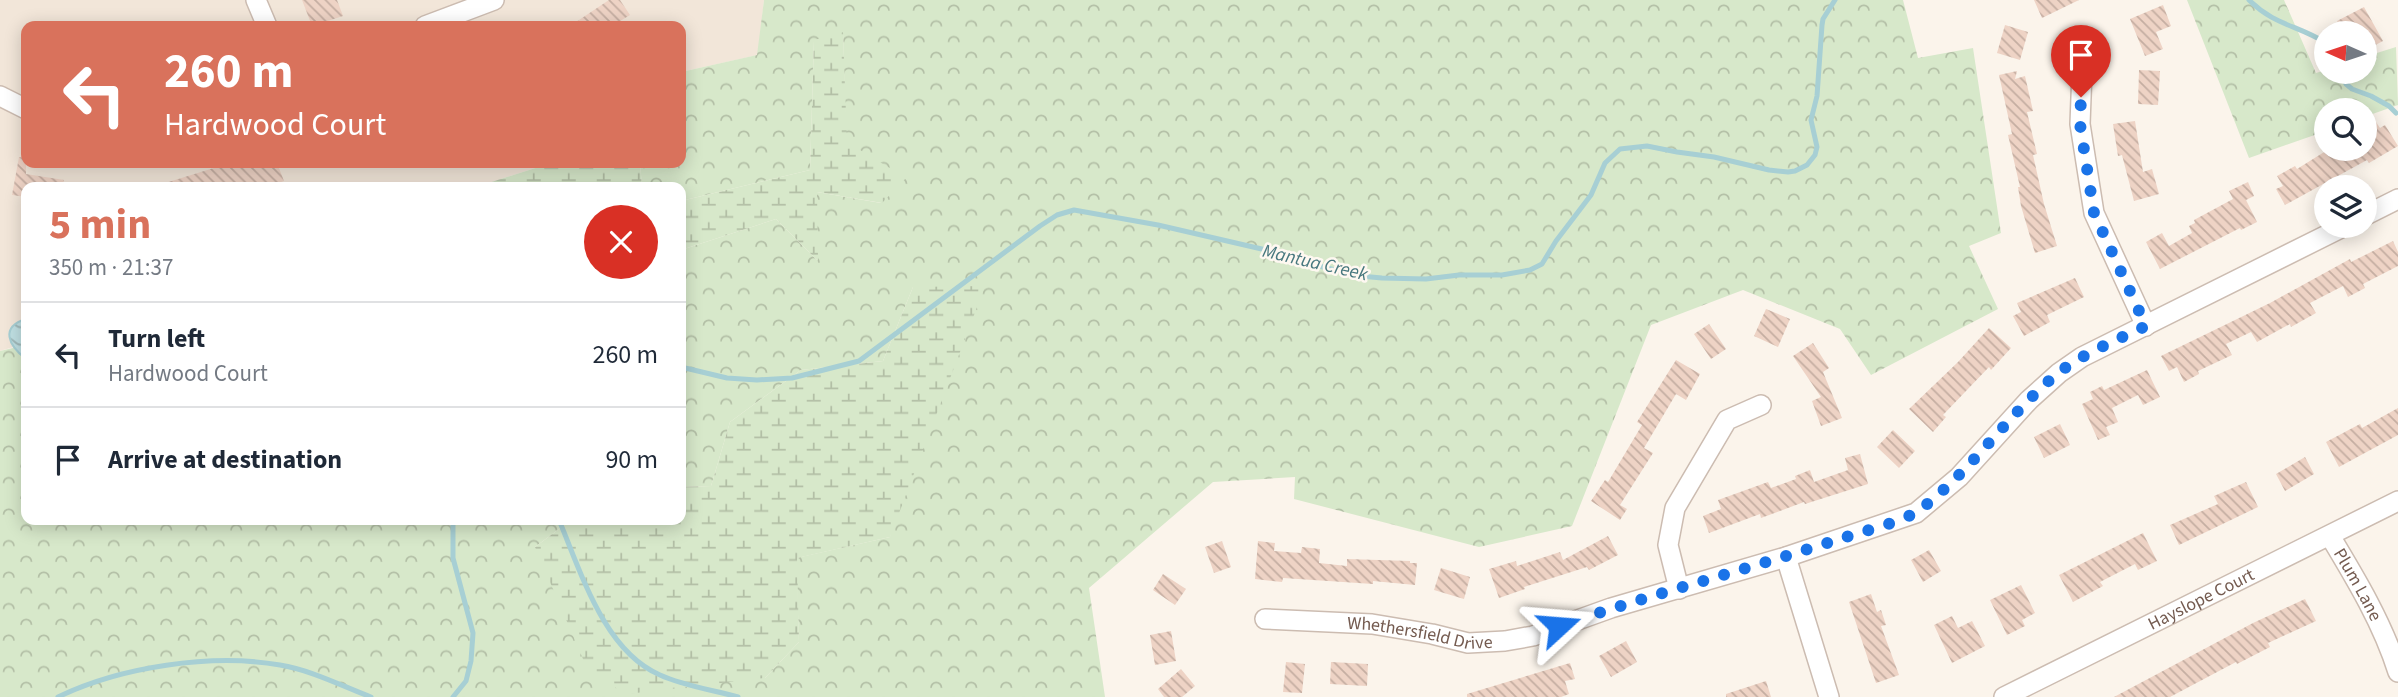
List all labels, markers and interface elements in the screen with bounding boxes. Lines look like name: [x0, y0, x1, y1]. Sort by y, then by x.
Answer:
north arrow: [2314, 21, 2376, 84]
map controls: [2314, 21, 2377, 238]
pin: [2051, 25, 2111, 97]
icon: arrive: [2062, 36, 2100, 74]
text: 260 m: [164, 37, 293, 107]
icon: left: [49, 49, 140, 140]
button: search: [2314, 98, 2377, 161]
text: Hardwood Court: [164, 102, 386, 148]
button: layers: [2314, 175, 2377, 238]
text: 5 min: [49, 195, 151, 255]
button: close: [584, 205, 658, 279]
water label: Mantua Creek: [1260, 238, 1371, 288]
text: 350 m · 21:37: [49, 251, 173, 284]
text: Turn left: [108, 320, 205, 357]
icon: left: [49, 336, 87, 374]
text: 260 m: [592, 336, 658, 373]
text: Hardwood Court: [108, 357, 268, 390]
icon: arrive: [49, 441, 87, 479]
text: Arrive at destination: [108, 441, 342, 478]
text: 90 m: [605, 441, 658, 478]
street label: Plum Lane: [2328, 543, 2388, 625]
street label: Hayslope Court: [2144, 562, 2258, 636]
position arrow: [1522, 589, 1596, 663]
street label: Whethersfield Drive: [1347, 610, 1493, 656]

